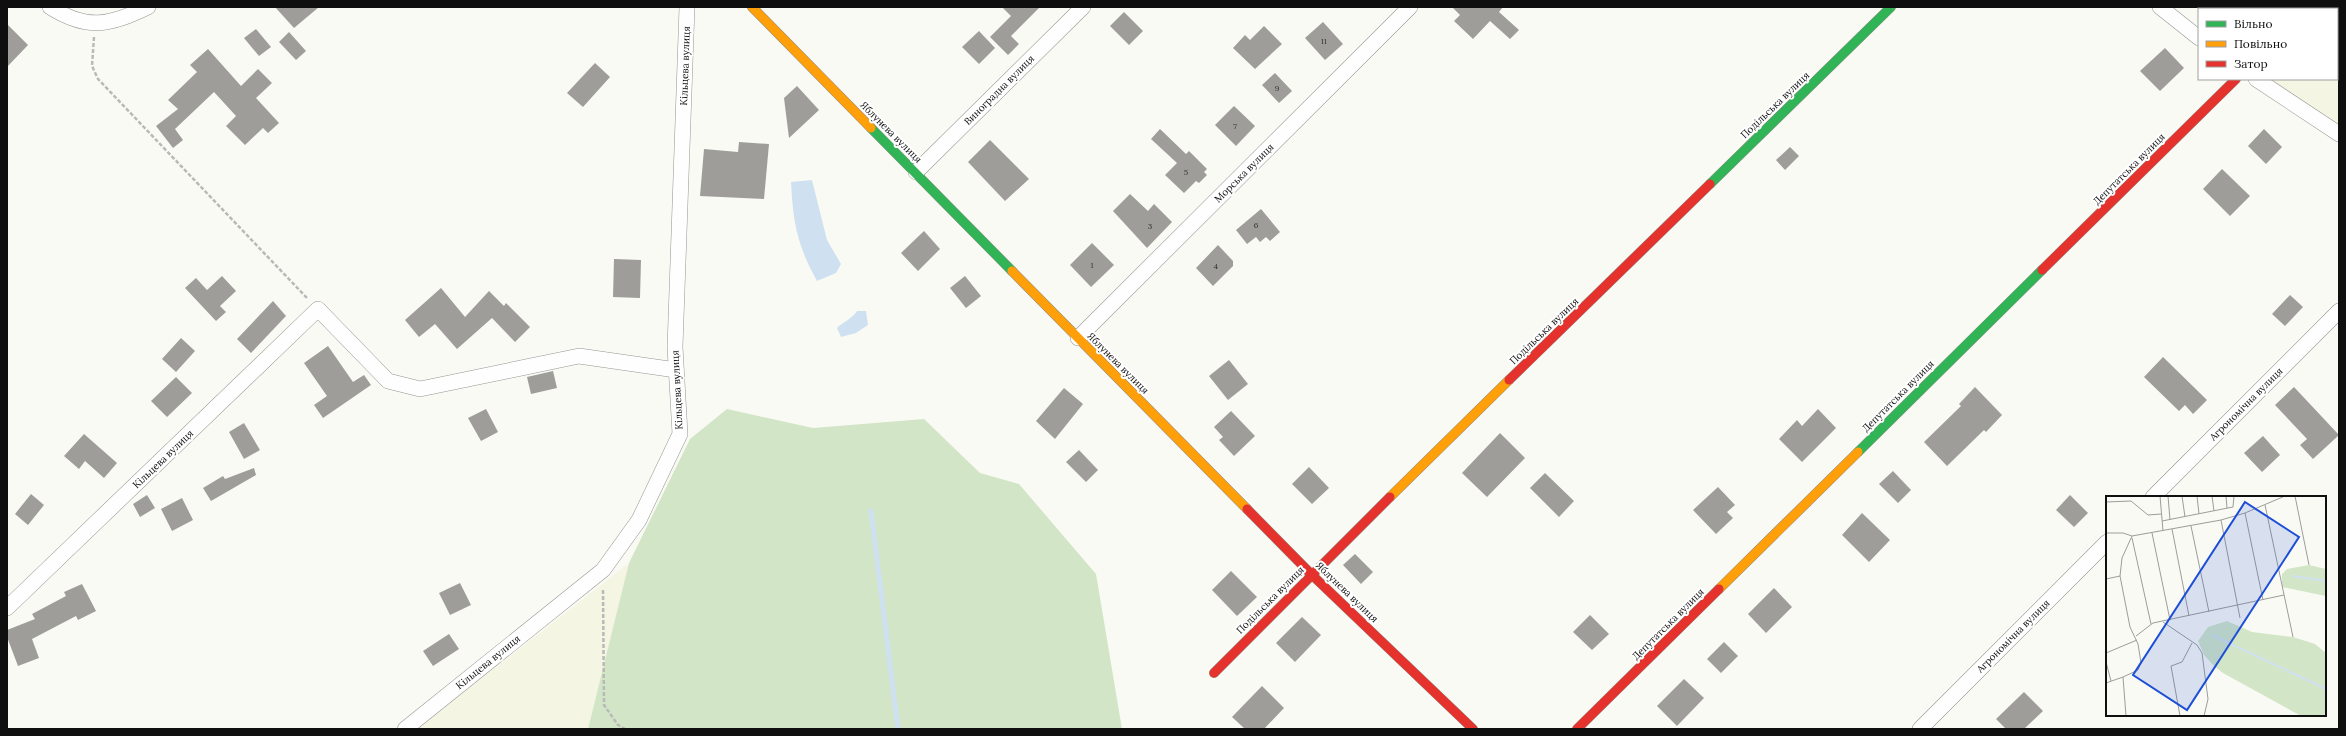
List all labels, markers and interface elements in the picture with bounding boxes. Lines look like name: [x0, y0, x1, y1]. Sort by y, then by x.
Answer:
legend: [2198, 8, 2338, 80]
text: Вільно: [2234, 16, 2273, 31]
street label: Кільцева вулиця: [677, 26, 693, 106]
house number: 11: [1321, 36, 1327, 46]
text: Повільно: [2234, 36, 2287, 51]
street label: Виноградна вулиця: [961, 52, 1037, 128]
text: Затор: [2234, 56, 2268, 71]
street label: Подільська вулиця: [1738, 69, 1812, 141]
house number: 9: [1275, 83, 1280, 93]
street label: Яблунева вулиця: [857, 98, 925, 166]
house number: 7: [1233, 121, 1237, 131]
street label: Депутатська вулиця: [2090, 130, 2168, 208]
street label: Морська вулиця: [1212, 141, 1276, 205]
house number: 5: [1184, 167, 1188, 177]
house number: 6: [1254, 220, 1259, 230]
house number: 3: [1148, 221, 1153, 231]
house number: 1: [1091, 260, 1094, 270]
house number: 4: [1214, 261, 1219, 271]
street label: Подільська вулиця: [1507, 295, 1581, 367]
street label: Яблунева вулиця: [1084, 329, 1152, 397]
street label: Кільцева вулиця: [668, 350, 686, 430]
street label: Депутатська вулиця: [1859, 357, 1937, 435]
street label: Агрономічна вулиця: [2206, 365, 2285, 444]
street label: Кільцева вулиця: [130, 427, 196, 491]
inset map: [2106, 496, 2326, 716]
street label: Яблунева вулиця: [1313, 559, 1381, 625]
street label: Подільська вулиця: [1233, 563, 1307, 637]
street label: Депутатська вулиця: [1629, 585, 1707, 663]
street label: Агрономічна вулиця: [1973, 597, 2052, 676]
street label: Кільцева вулиця: [453, 632, 523, 692]

